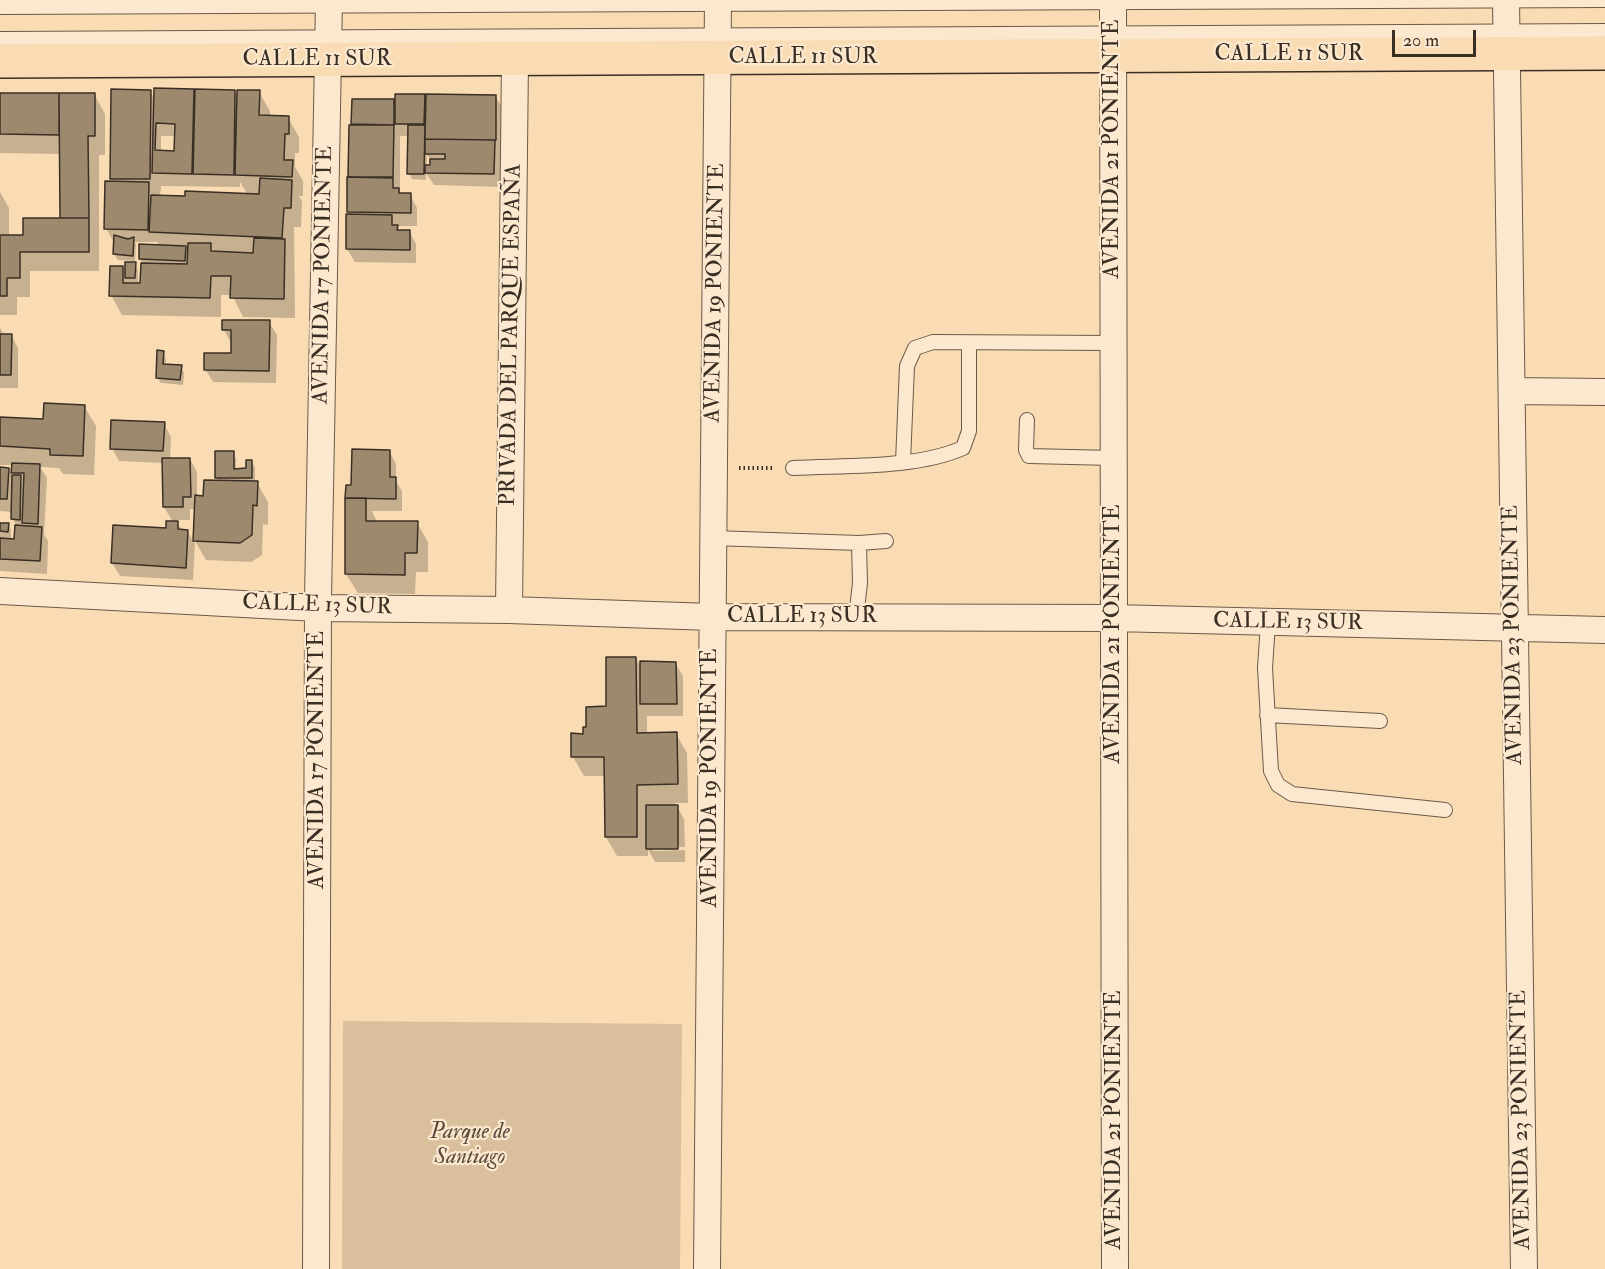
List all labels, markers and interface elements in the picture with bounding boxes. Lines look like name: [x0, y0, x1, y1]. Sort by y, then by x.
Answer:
scale bar: [1395, 18, 1479, 56]
street label: AVENIDA 21 PONIENTE: [1100, 19, 1126, 279]
text: 20 m: [1403, 29, 1439, 52]
street label: CALLE 11 SUR: [1214, 42, 1364, 68]
street label: CALLE 11 SUR: [728, 45, 878, 71]
street label: CALLE 11 SUR: [242, 47, 392, 73]
street label: AVENIDA 17 PONIENTE: [309, 146, 339, 404]
street label: AVENIDA 19 PONIENTE: [701, 163, 731, 423]
street label: PRIVADA DEL PARQUE ESPAÑA: [496, 164, 528, 506]
street label: AVENIDA 21 PONIENTE: [1101, 504, 1127, 764]
street label: AVENIDA 23 PONIENTE: [1499, 505, 1529, 765]
street label: CALLE 13 SUR: [242, 590, 392, 622]
street label: CALLE 13 SUR: [727, 604, 877, 630]
street label: CALLE 13 SUR: [1213, 608, 1363, 638]
street label: AVENIDA 17 PONIENTE: [305, 631, 331, 889]
street label: AVENIDA 19 PONIENTE: [698, 648, 724, 908]
street label: AVENIDA 21 PONIENTE: [1102, 990, 1128, 1250]
street label: AVENIDA 23 PONIENTE: [1507, 990, 1537, 1250]
park label: Parque de Santiago: [430, 1120, 510, 1172]

